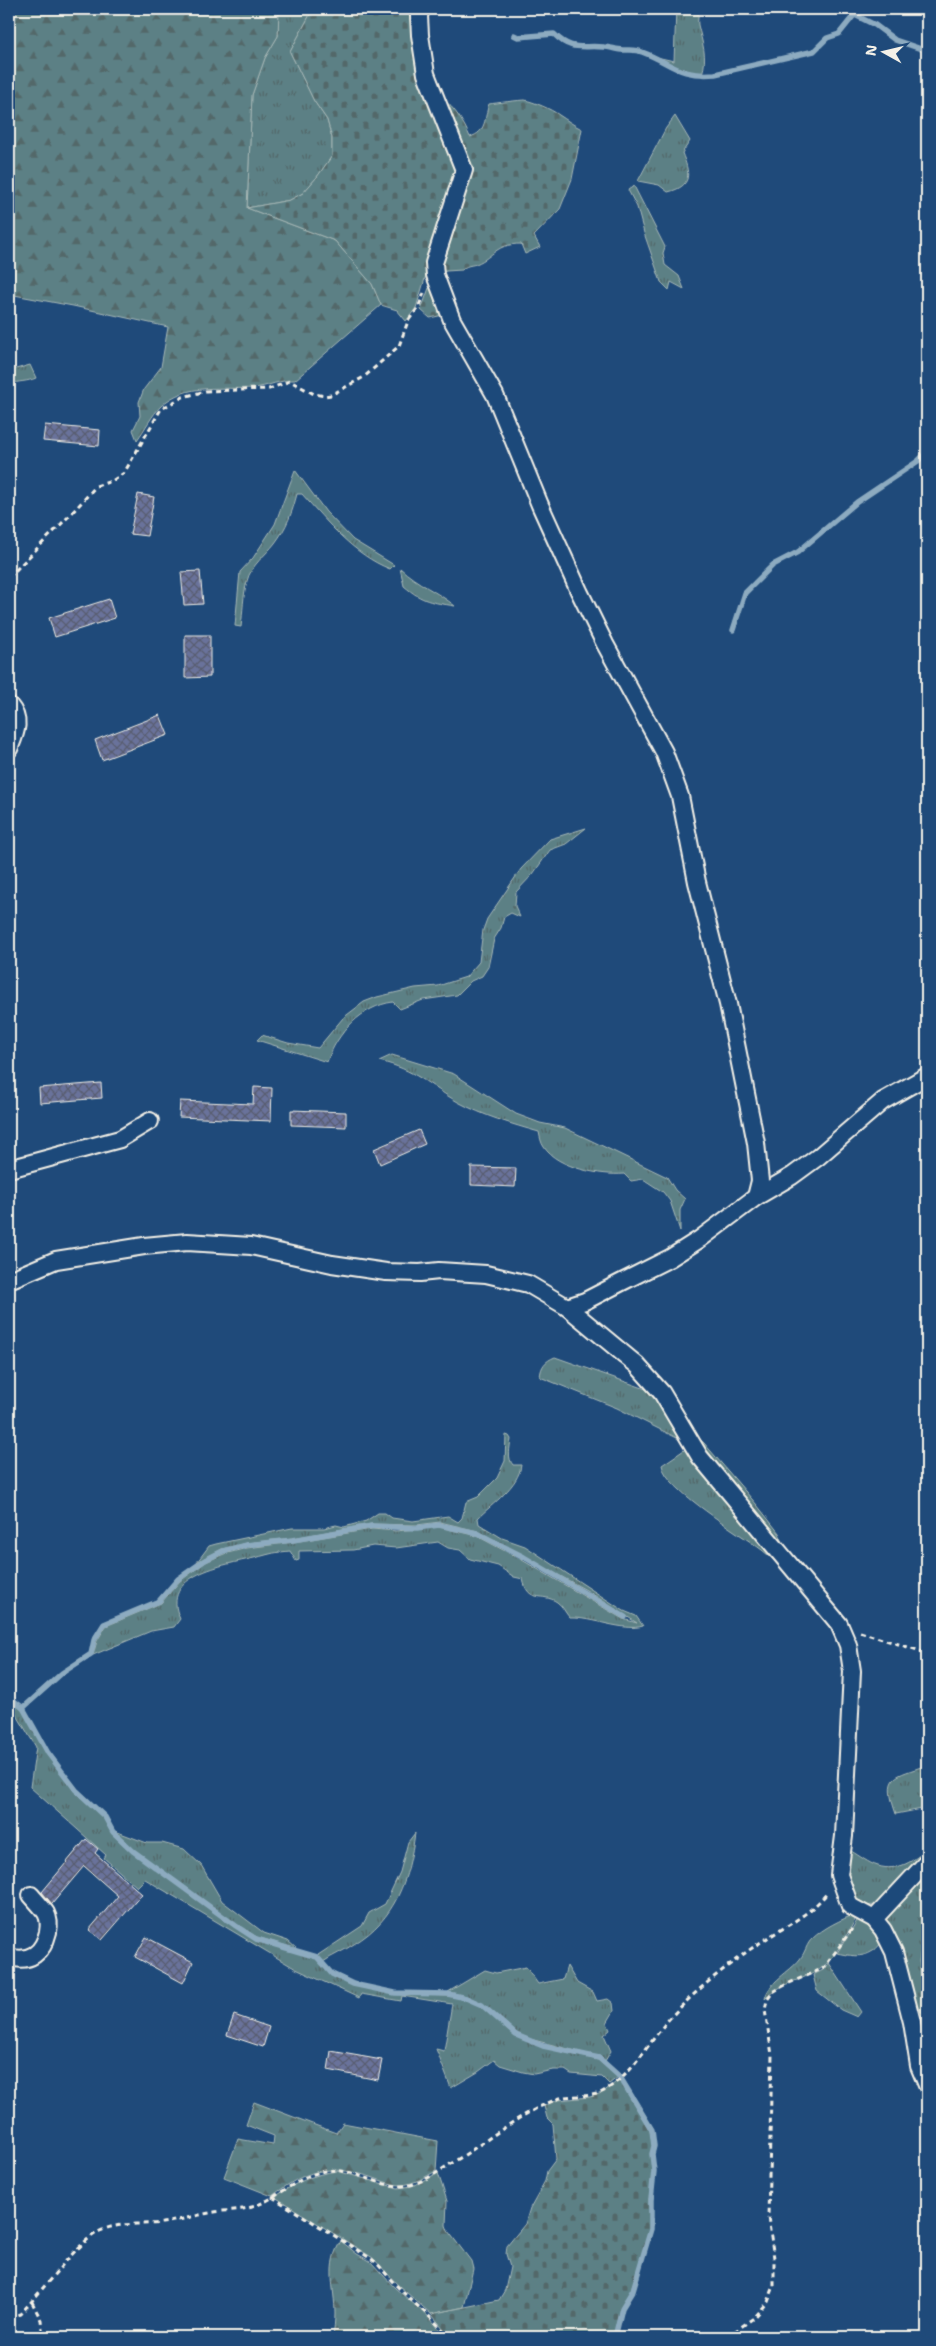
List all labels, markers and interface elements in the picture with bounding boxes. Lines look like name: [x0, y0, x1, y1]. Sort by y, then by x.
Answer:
north arrow: [858, 28, 908, 78]
text: N: [861, 43, 881, 57]

